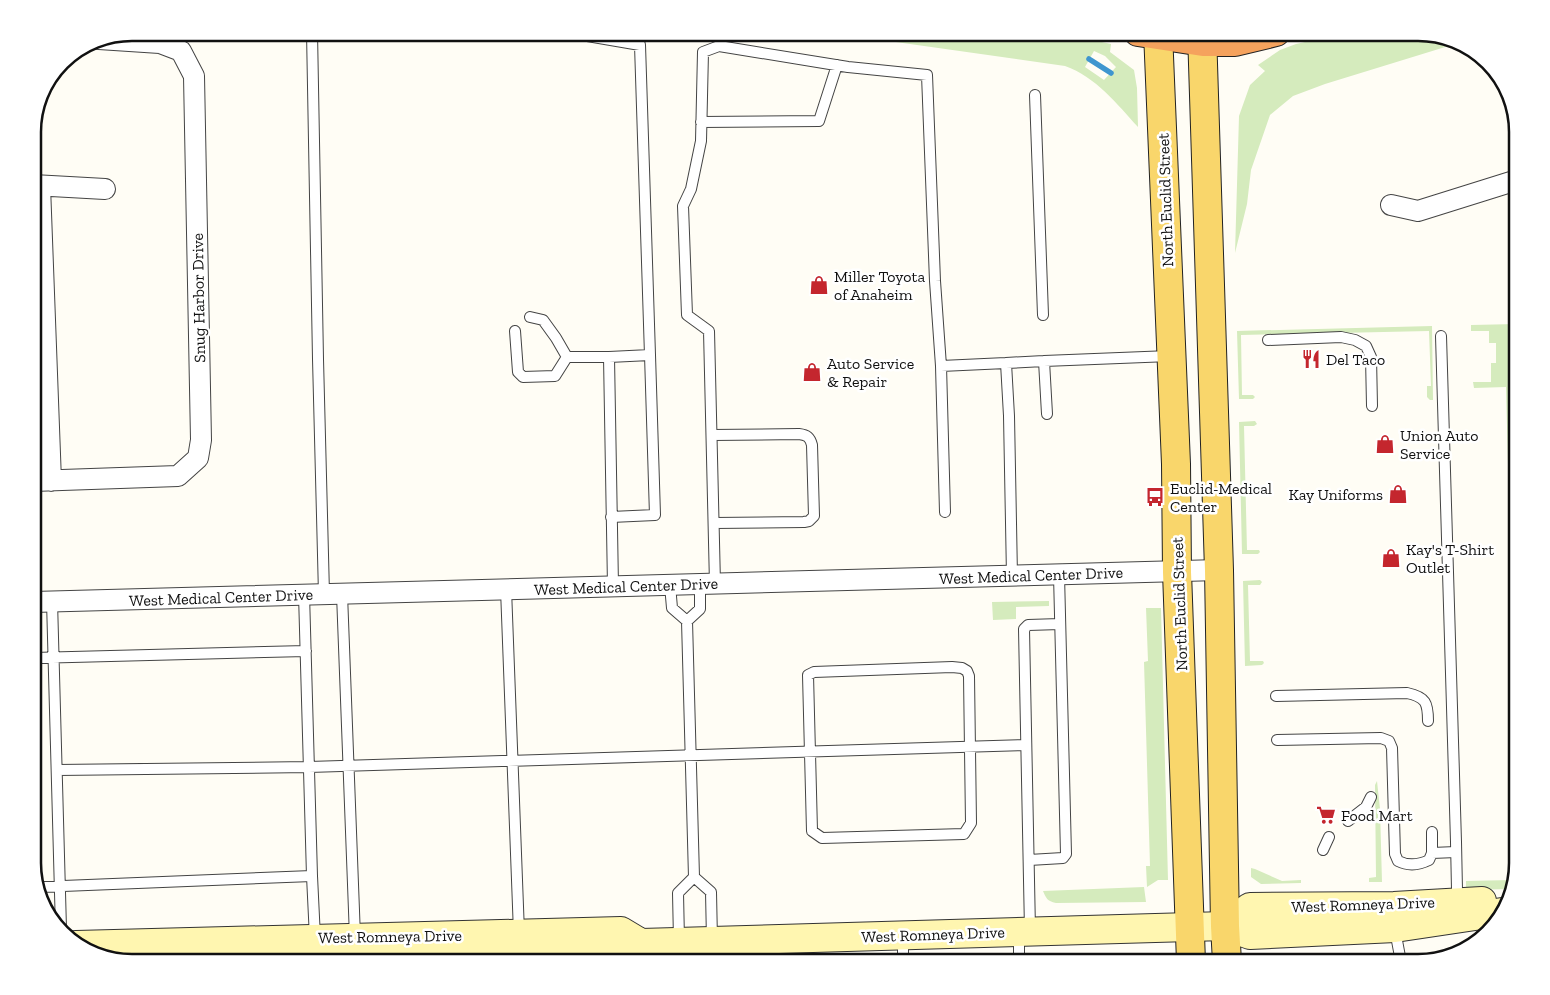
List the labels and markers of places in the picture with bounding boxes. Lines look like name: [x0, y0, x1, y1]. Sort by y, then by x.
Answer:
place label: Miller Toyota of Anaheim: [834, 267, 925, 304]
shop icon: Miller Toyota of Anaheim: [808, 274, 830, 296]
restaurant icon: Del Taco: [1300, 348, 1322, 370]
place label: Del Taco: [1326, 350, 1385, 369]
place label: Auto Service & Repair: [827, 354, 914, 391]
shop icon: Auto Service & Repair: [801, 361, 823, 383]
place label: Union Auto Service: [1400, 426, 1479, 463]
shop icon: Union Auto Service: [1374, 433, 1396, 455]
place label: Euclid-Medical Center: [1170, 479, 1272, 516]
shop icon: Kay Uniforms: [1387, 483, 1409, 505]
place label: Kay Uniforms: [1288, 485, 1383, 504]
bus stop icon: Euclid-Medical Center: [1144, 486, 1166, 508]
place label: Kay's T-Shirt Outlet: [1406, 540, 1494, 577]
shop icon: Kay's T-Shirt Outlet: [1380, 547, 1402, 569]
supermarket icon: Food Mart: [1315, 804, 1337, 826]
place label: Food Mart: [1341, 806, 1413, 825]

